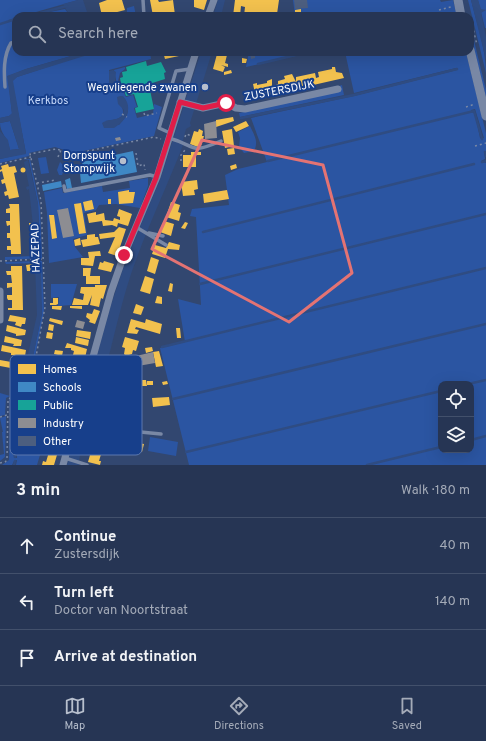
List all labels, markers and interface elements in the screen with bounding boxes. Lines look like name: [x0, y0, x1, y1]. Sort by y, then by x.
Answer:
search box: [12, 12, 474, 56]
icon: search: [26, 23, 48, 45]
text: Search here: [58, 25, 138, 44]
street label: ZUSTERSDIJK: [243, 77, 316, 105]
place label: Wegvliegende zwanen: [87, 81, 197, 95]
marker: Wegvliegende zwanen: [200, 82, 210, 92]
park label: Kerkbos: [28, 94, 68, 108]
route start: [217, 94, 235, 112]
place label: Dorpspunt Stompwijk: [63, 149, 115, 176]
marker: Dorpspunt Stompwijk: [118, 156, 128, 166]
street label: HAZEPAD: [28, 223, 44, 273]
route end: [115, 246, 133, 264]
legend: [10, 355, 142, 455]
text: Homes: [43, 363, 77, 377]
text: Schools: [43, 381, 82, 395]
map controls: [438, 381, 474, 453]
button: locate: [438, 381, 474, 417]
text: Public: [43, 399, 73, 413]
text: Industry: [43, 417, 84, 431]
button: layers: [438, 417, 474, 453]
text: Other: [43, 435, 72, 449]
text: 3 min: [16, 480, 60, 502]
text: Walk · 180 m: [401, 483, 470, 499]
text: Continue: [54, 528, 116, 547]
icon: ahead: [16, 535, 38, 557]
text: 40 m: [440, 538, 470, 554]
text: Zustersdijk: [54, 547, 120, 563]
text: Turn left: [54, 584, 114, 603]
icon: left: [16, 591, 38, 613]
text: 140 m: [435, 594, 470, 610]
text: Doctor van Noortstraat: [54, 603, 188, 619]
icon: arrive: [16, 647, 38, 669]
text: Arrive at destination: [54, 648, 197, 667]
tab: Map: [64, 695, 86, 733]
tab: Directions: [214, 695, 264, 733]
tab: Saved: [392, 695, 422, 733]

